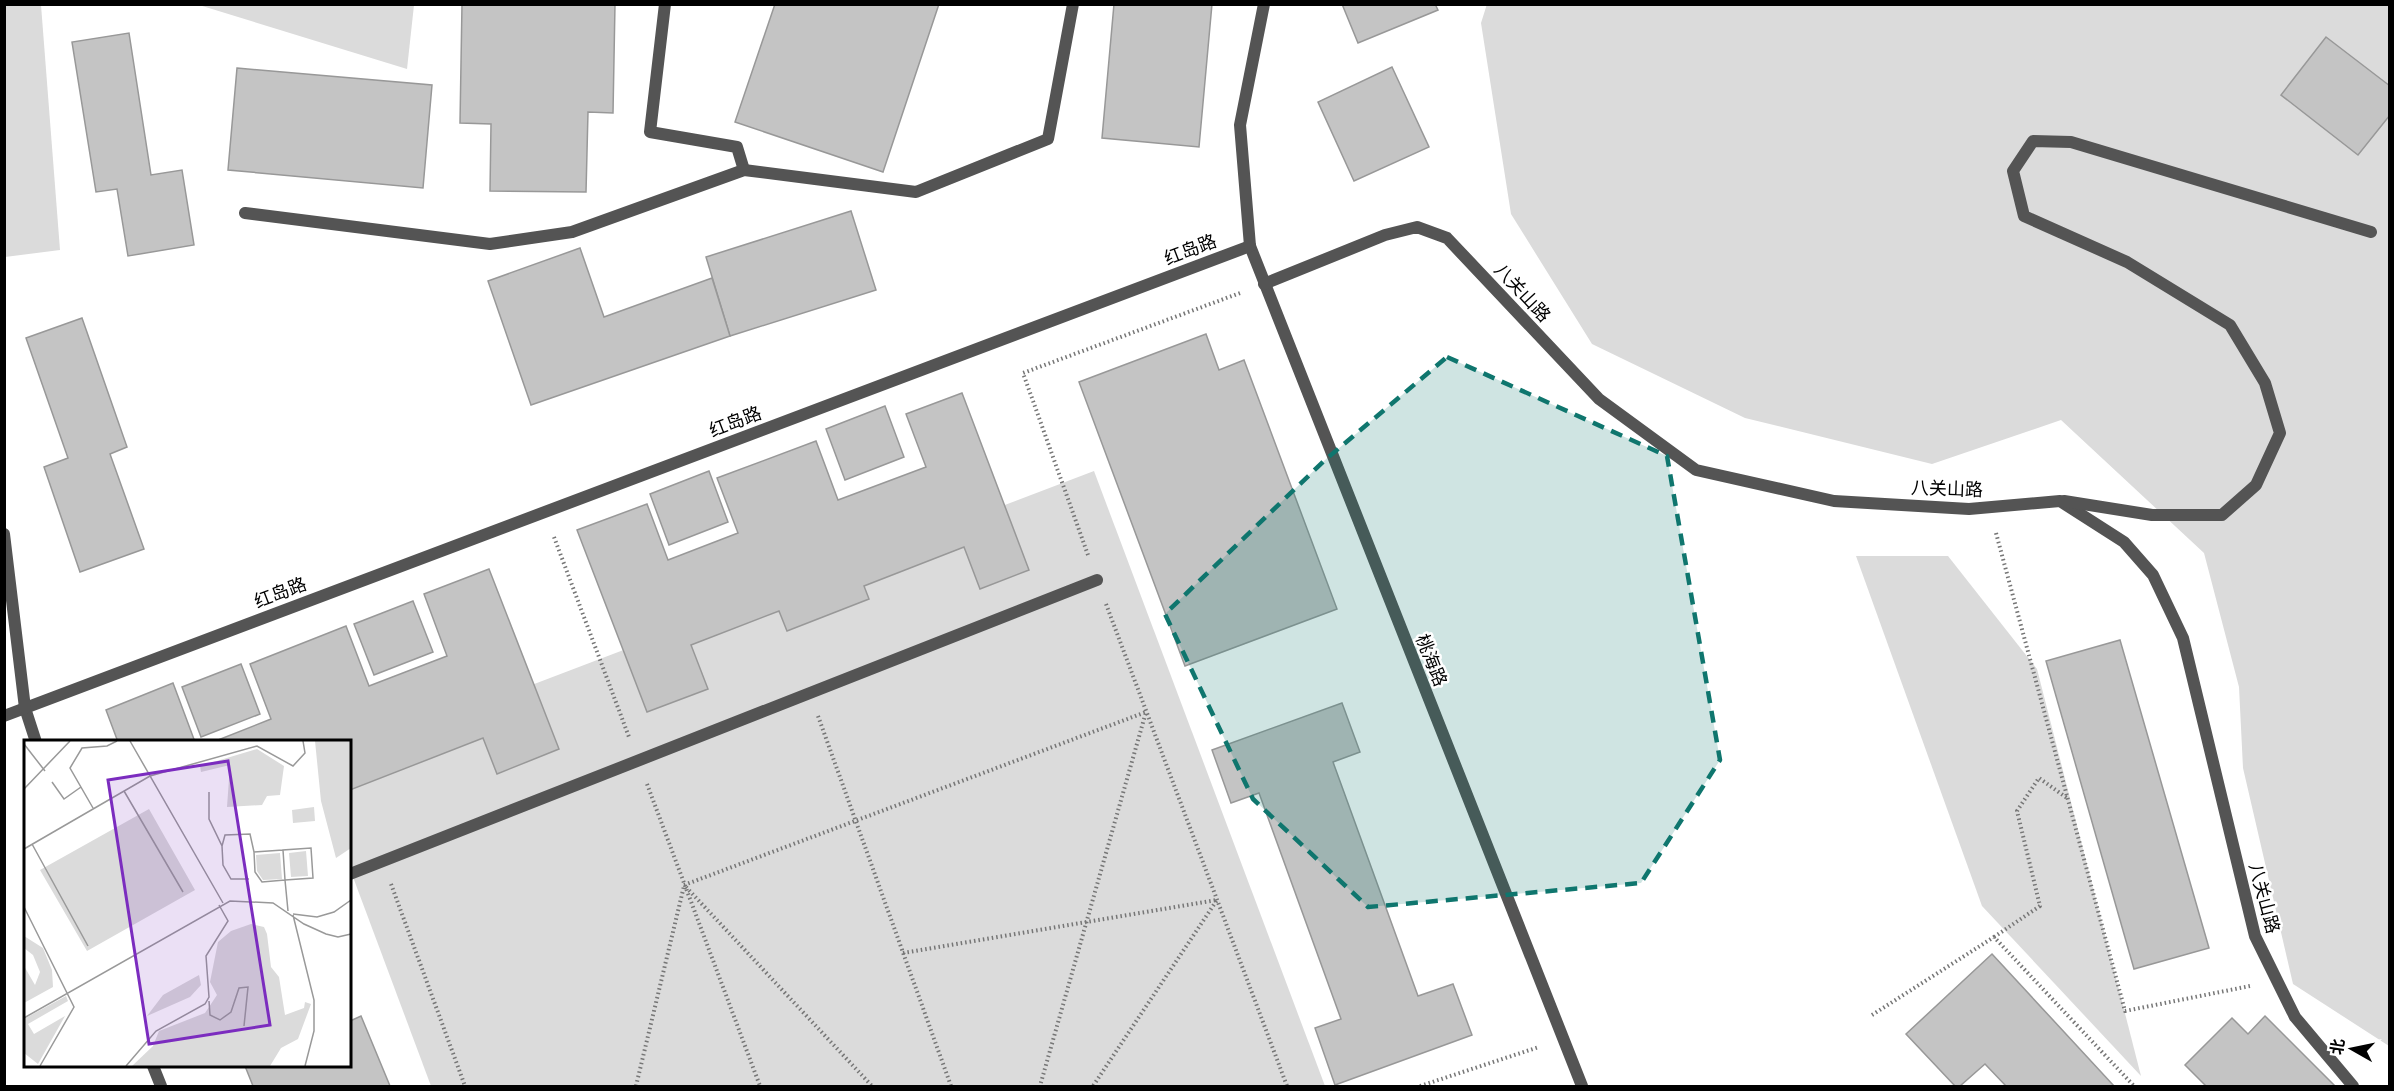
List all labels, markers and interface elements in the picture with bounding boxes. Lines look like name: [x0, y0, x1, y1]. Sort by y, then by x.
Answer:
street label: 红岛路: [1161, 229, 1219, 269]
street label: 八关山路: [1490, 258, 1556, 326]
street label: 红岛路: [706, 401, 764, 441]
street label: 八关山路: [1911, 476, 1983, 500]
street label: 红岛路: [251, 572, 309, 612]
street label: 桃海路: [1412, 631, 1452, 689]
inset map: [24, 740, 351, 1067]
street label: 八关山路: [2245, 860, 2285, 936]
north arrow: [2322, 1019, 2382, 1079]
text: 北: [2326, 1037, 2347, 1056]

